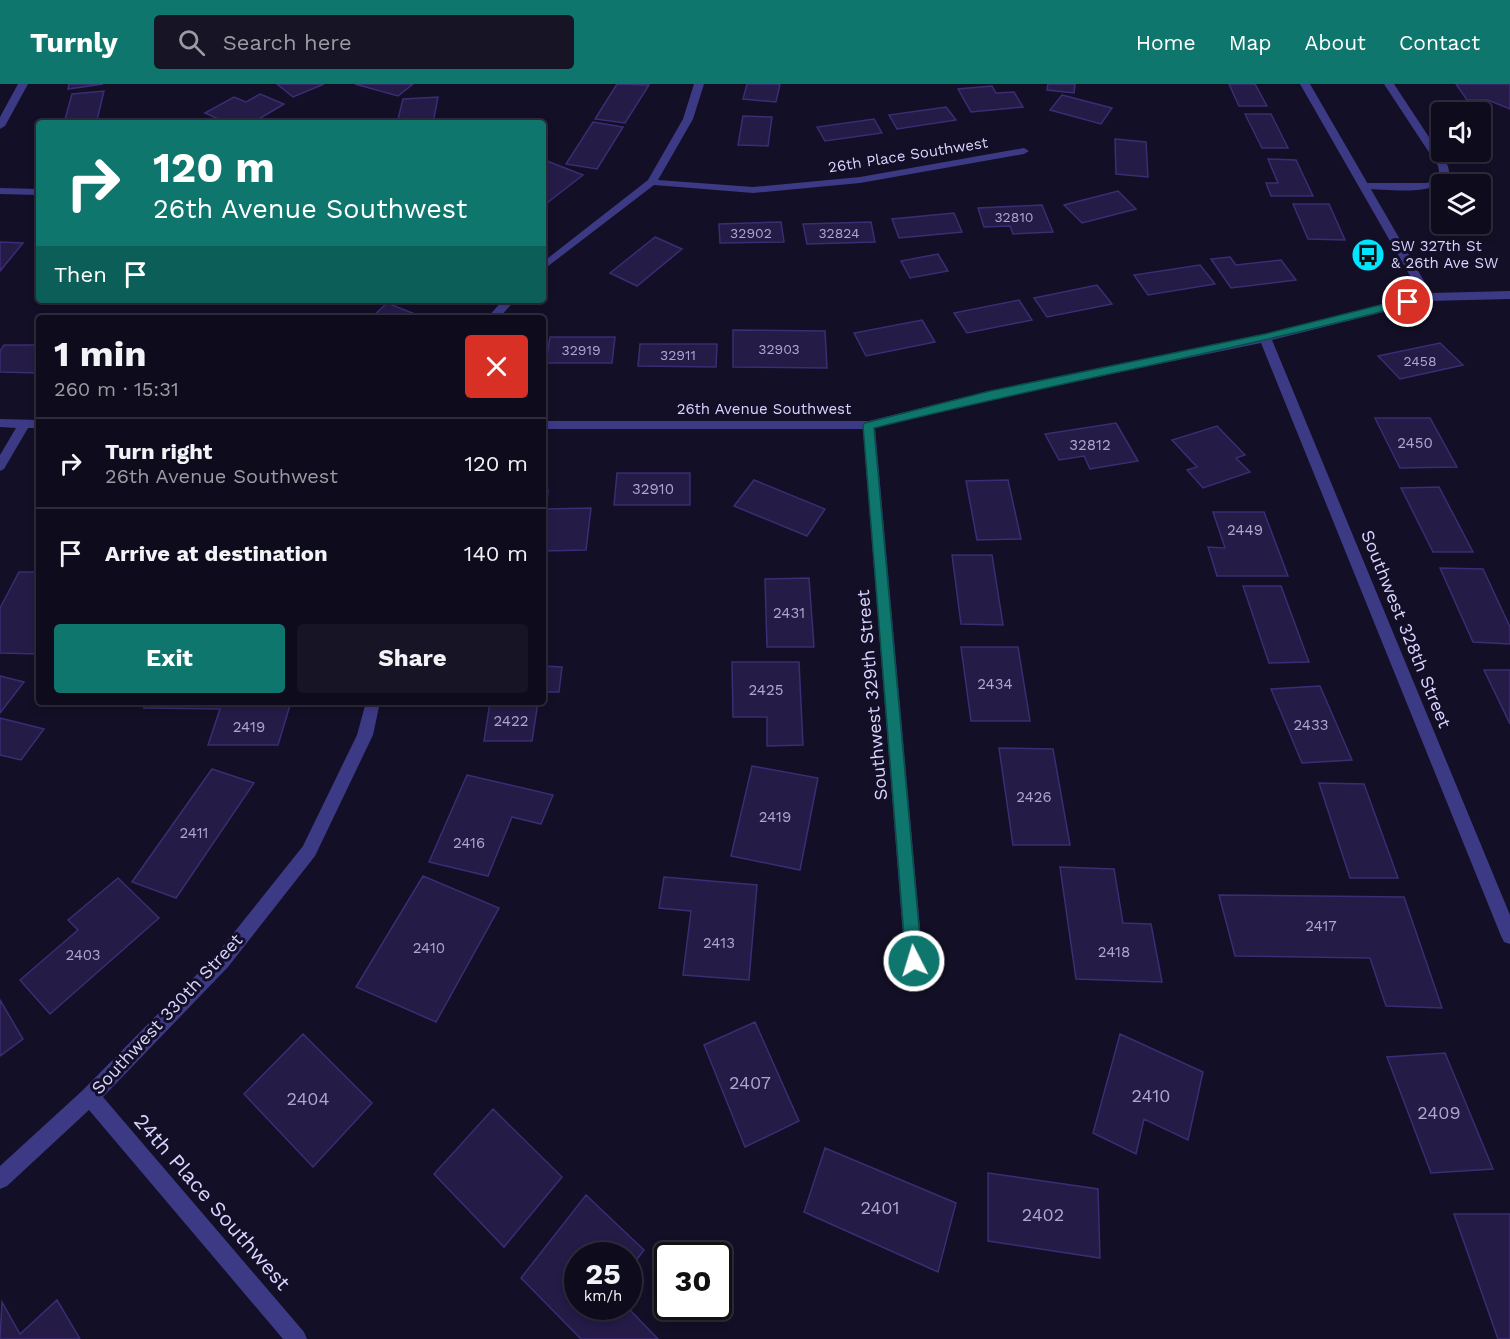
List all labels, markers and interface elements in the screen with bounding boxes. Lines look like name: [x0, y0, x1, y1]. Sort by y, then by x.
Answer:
search box: [154, 15, 574, 69]
text: Turnly: [30, 26, 118, 59]
icon: search: [175, 26, 208, 59]
text: Search here: [223, 30, 352, 55]
text: Home: [1136, 30, 1196, 55]
text: Map: [1229, 30, 1272, 55]
text: About: [1305, 30, 1366, 55]
text: Contact: [1399, 30, 1480, 55]
map controls: [1431, 102, 1491, 234]
button: sound: [1431, 102, 1491, 162]
street label: 26th Place Southwest: [827, 133, 990, 177]
text: 120 m: [153, 143, 275, 192]
icon: right: [54, 144, 132, 222]
button: layers: [1431, 174, 1491, 234]
text: 26th Avenue Southwest: [153, 193, 467, 225]
house number: 32810: [994, 209, 1034, 225]
house number: 32902: [730, 225, 772, 241]
house number: 32824: [818, 225, 860, 241]
bus stop icon: SW 327th St & 26th Ave SW: [1350, 237, 1386, 273]
place label: SW 327th St & 26th Ave SW: [1391, 237, 1498, 272]
icon: arrive: [119, 258, 152, 291]
text: Then: [54, 262, 107, 287]
pin: [1382, 276, 1433, 327]
icon: arrive: [1391, 285, 1424, 318]
text: 1 min: [54, 333, 146, 375]
button: close: [465, 335, 528, 398]
house number: 32903: [758, 341, 800, 357]
house number: 32919: [561, 342, 601, 358]
house number: 32911: [660, 347, 696, 363]
house number: 2458: [1403, 353, 1437, 369]
text: 260 m · 15:31: [54, 377, 179, 401]
street label: 26th Avenue Southwest: [677, 400, 852, 418]
house number: 2450: [1397, 434, 1433, 452]
house number: 32812: [1069, 436, 1111, 454]
text: Turn right: [105, 439, 212, 464]
icon: right: [54, 447, 87, 480]
text: 120 m: [464, 451, 528, 476]
text: 26th Avenue Southwest: [105, 464, 338, 488]
house number: 32910: [632, 480, 674, 498]
house number: 2449: [1227, 521, 1263, 539]
street label: Southwest 328th Street: [1357, 527, 1456, 731]
icon: arrive: [54, 537, 87, 570]
text: Arrive at destination: [105, 541, 328, 566]
text: 140 m: [464, 541, 528, 566]
street label: Southwest 329th Street: [852, 588, 891, 801]
house number: 2431: [773, 604, 805, 622]
button: Exit: [54, 624, 285, 693]
button: Share: [297, 624, 528, 693]
house number: 2434: [977, 675, 1013, 693]
house number: 2425: [749, 681, 783, 699]
house number: 2422: [494, 712, 528, 730]
house number: 2433: [1294, 716, 1328, 734]
house number: 2419: [233, 718, 265, 736]
house number: 2426: [1016, 788, 1052, 806]
house number: 2419: [759, 808, 791, 826]
house number: 2411: [180, 824, 208, 842]
house number: 2416: [453, 834, 485, 852]
house number: 2417: [1305, 917, 1337, 935]
street label: Southwest 330th Street: [87, 929, 247, 1098]
position arrow: [882, 929, 946, 993]
house number: 2413: [703, 934, 735, 952]
house number: 2410: [413, 939, 445, 957]
house number: 2418: [1098, 943, 1130, 961]
house number: 2403: [65, 946, 101, 964]
house number: 2407: [729, 1072, 771, 1093]
house number: 2410: [1132, 1085, 1170, 1106]
house number: 2404: [286, 1088, 330, 1109]
house number: 2409: [1417, 1102, 1461, 1123]
street label: 24th Place Southwest: [129, 1108, 296, 1295]
house number: 2401: [860, 1197, 900, 1218]
house number: 2402: [1022, 1204, 1064, 1225]
speed limit sign: 30: [654, 1242, 732, 1320]
text: 25: [585, 1256, 621, 1291]
text: km/h: [584, 1287, 622, 1305]

